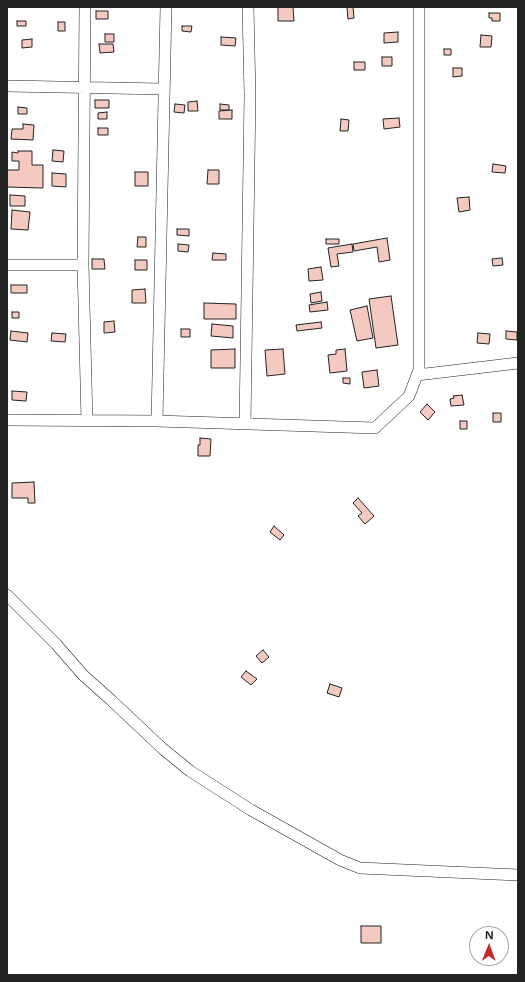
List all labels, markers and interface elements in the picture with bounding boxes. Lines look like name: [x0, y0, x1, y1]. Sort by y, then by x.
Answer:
north arrow: [469, 926, 509, 966]
text: N: [485, 927, 494, 942]

